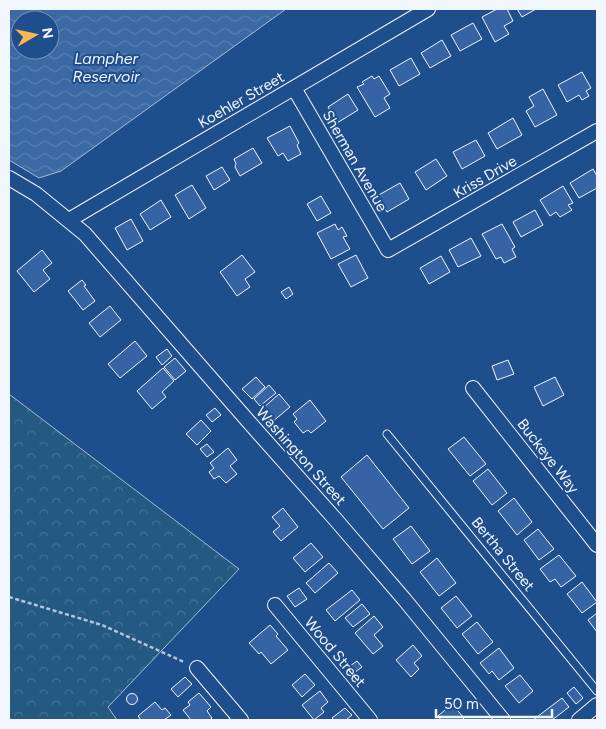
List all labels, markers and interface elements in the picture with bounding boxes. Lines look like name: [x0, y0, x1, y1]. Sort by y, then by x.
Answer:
north arrow: [10, 10, 60, 60]
text: N: [38, 26, 57, 40]
water label: Lampher Reservoir: [72, 49, 140, 86]
street label: Koehler Street: [195, 68, 288, 132]
street label: Sherman Avenue: [319, 107, 391, 215]
street label: Kriss Drive: [450, 152, 520, 202]
street label: Washington Street: [252, 403, 350, 509]
street label: Buckeye Way: [513, 415, 583, 497]
street label: Bertha Street: [468, 513, 538, 595]
street label: Wood Street: [301, 613, 370, 691]
scale bar: [436, 686, 552, 718]
text: 50 m: [444, 695, 479, 713]

